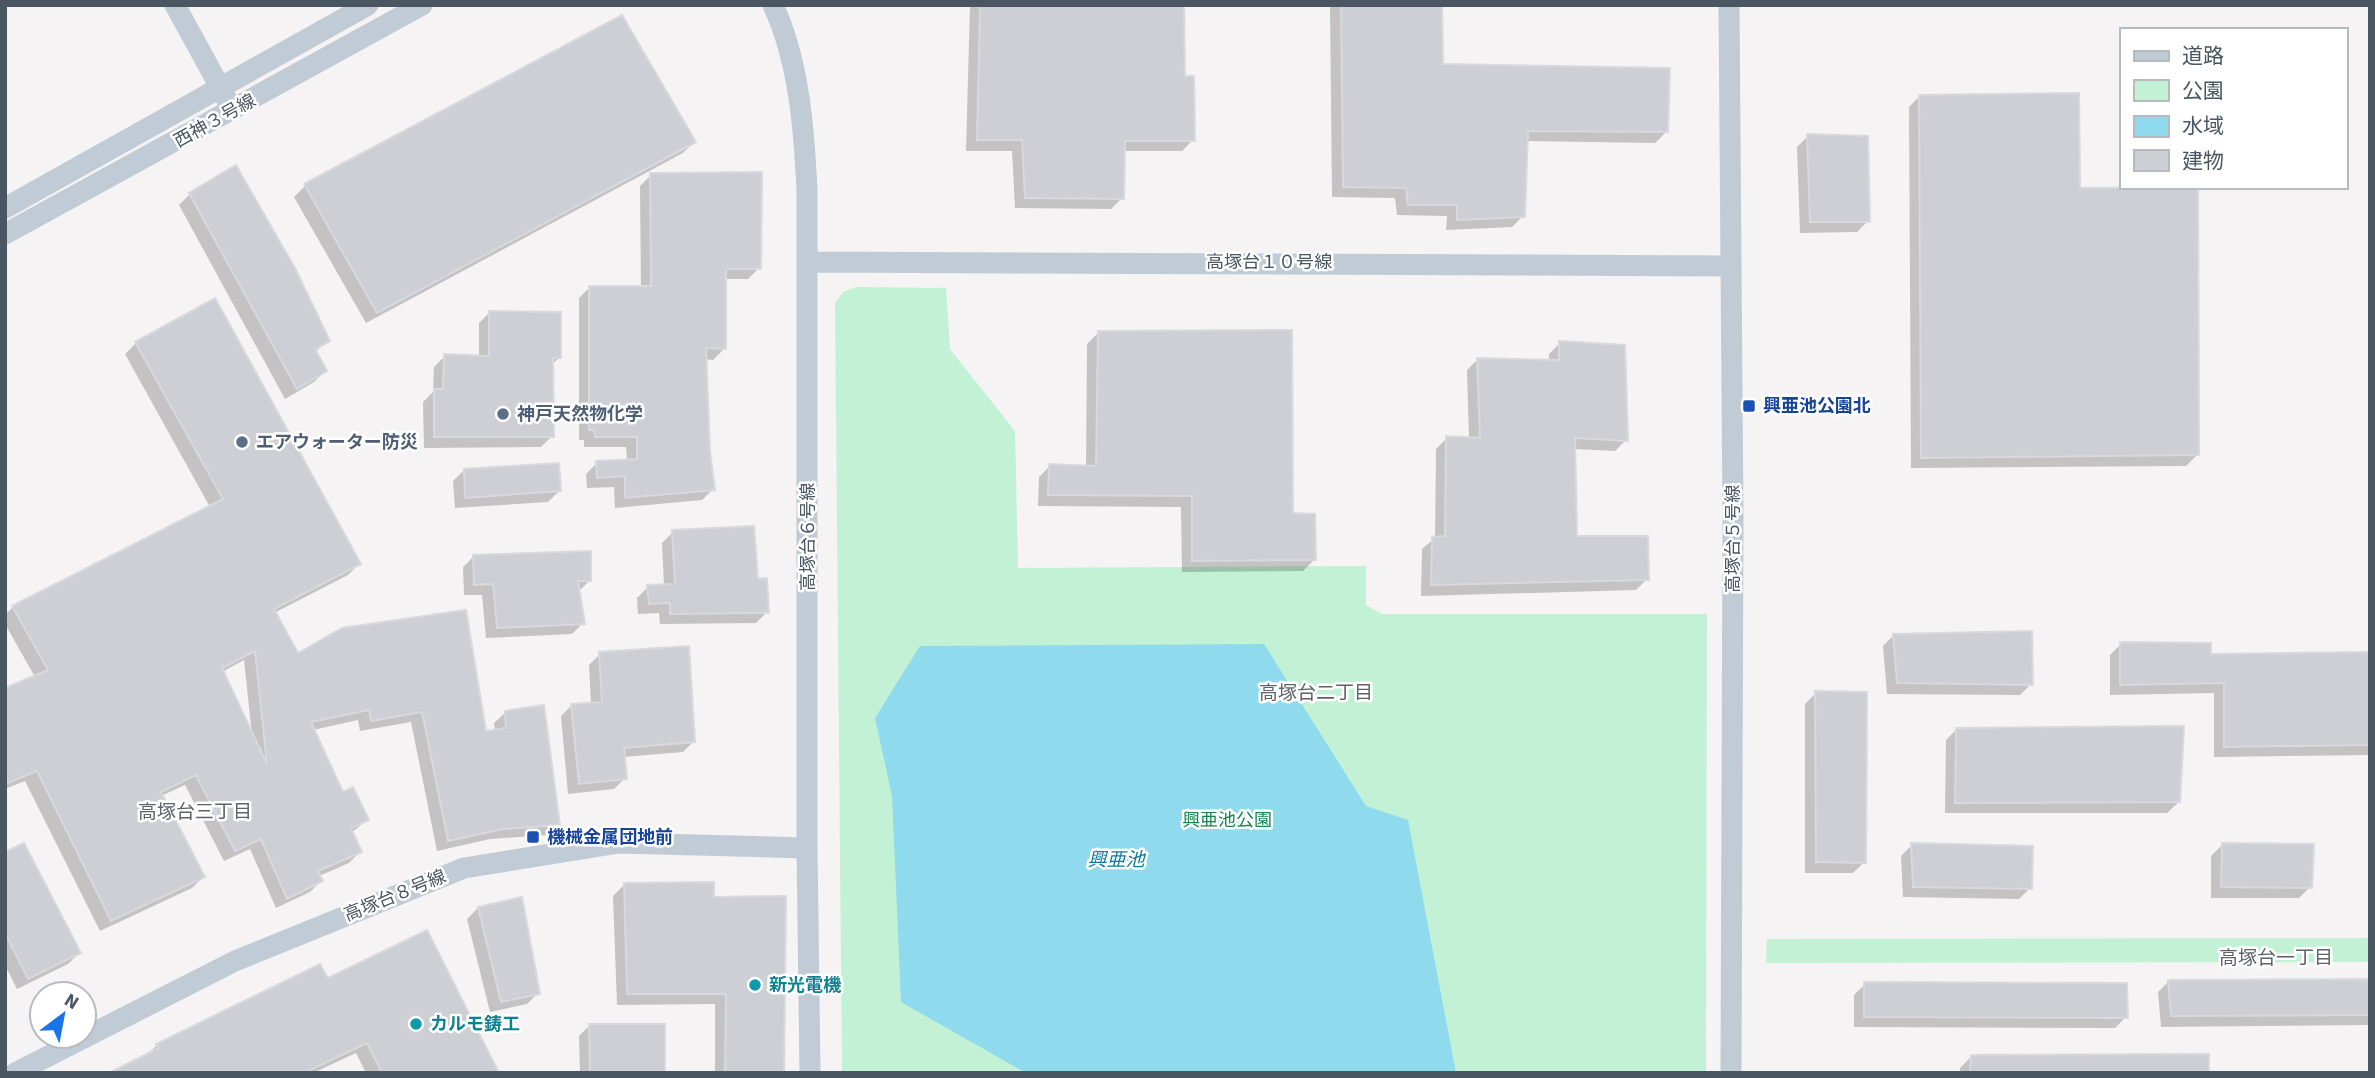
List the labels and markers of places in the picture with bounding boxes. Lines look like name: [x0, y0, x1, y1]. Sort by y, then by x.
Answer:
place label: 興亜池公園北: [1763, 394, 1871, 419]
marker: 興亜池公園北: [1741, 398, 1757, 414]
place label: 神戸天然物化学: [517, 402, 643, 427]
marker: 神戸天然物化学: [495, 406, 511, 422]
place label: エアウォーター防災: [256, 430, 418, 455]
marker: エアウォーター防災: [234, 434, 250, 450]
place label: 機械金属団地前: [547, 825, 673, 850]
marker: 機械金属団地前: [525, 829, 541, 845]
place label: 新光電機: [769, 973, 842, 998]
marker: 新光電機: [747, 977, 763, 993]
place label: カルモ鋳工: [430, 1012, 520, 1037]
marker: カルモ鋳工: [408, 1016, 424, 1032]

